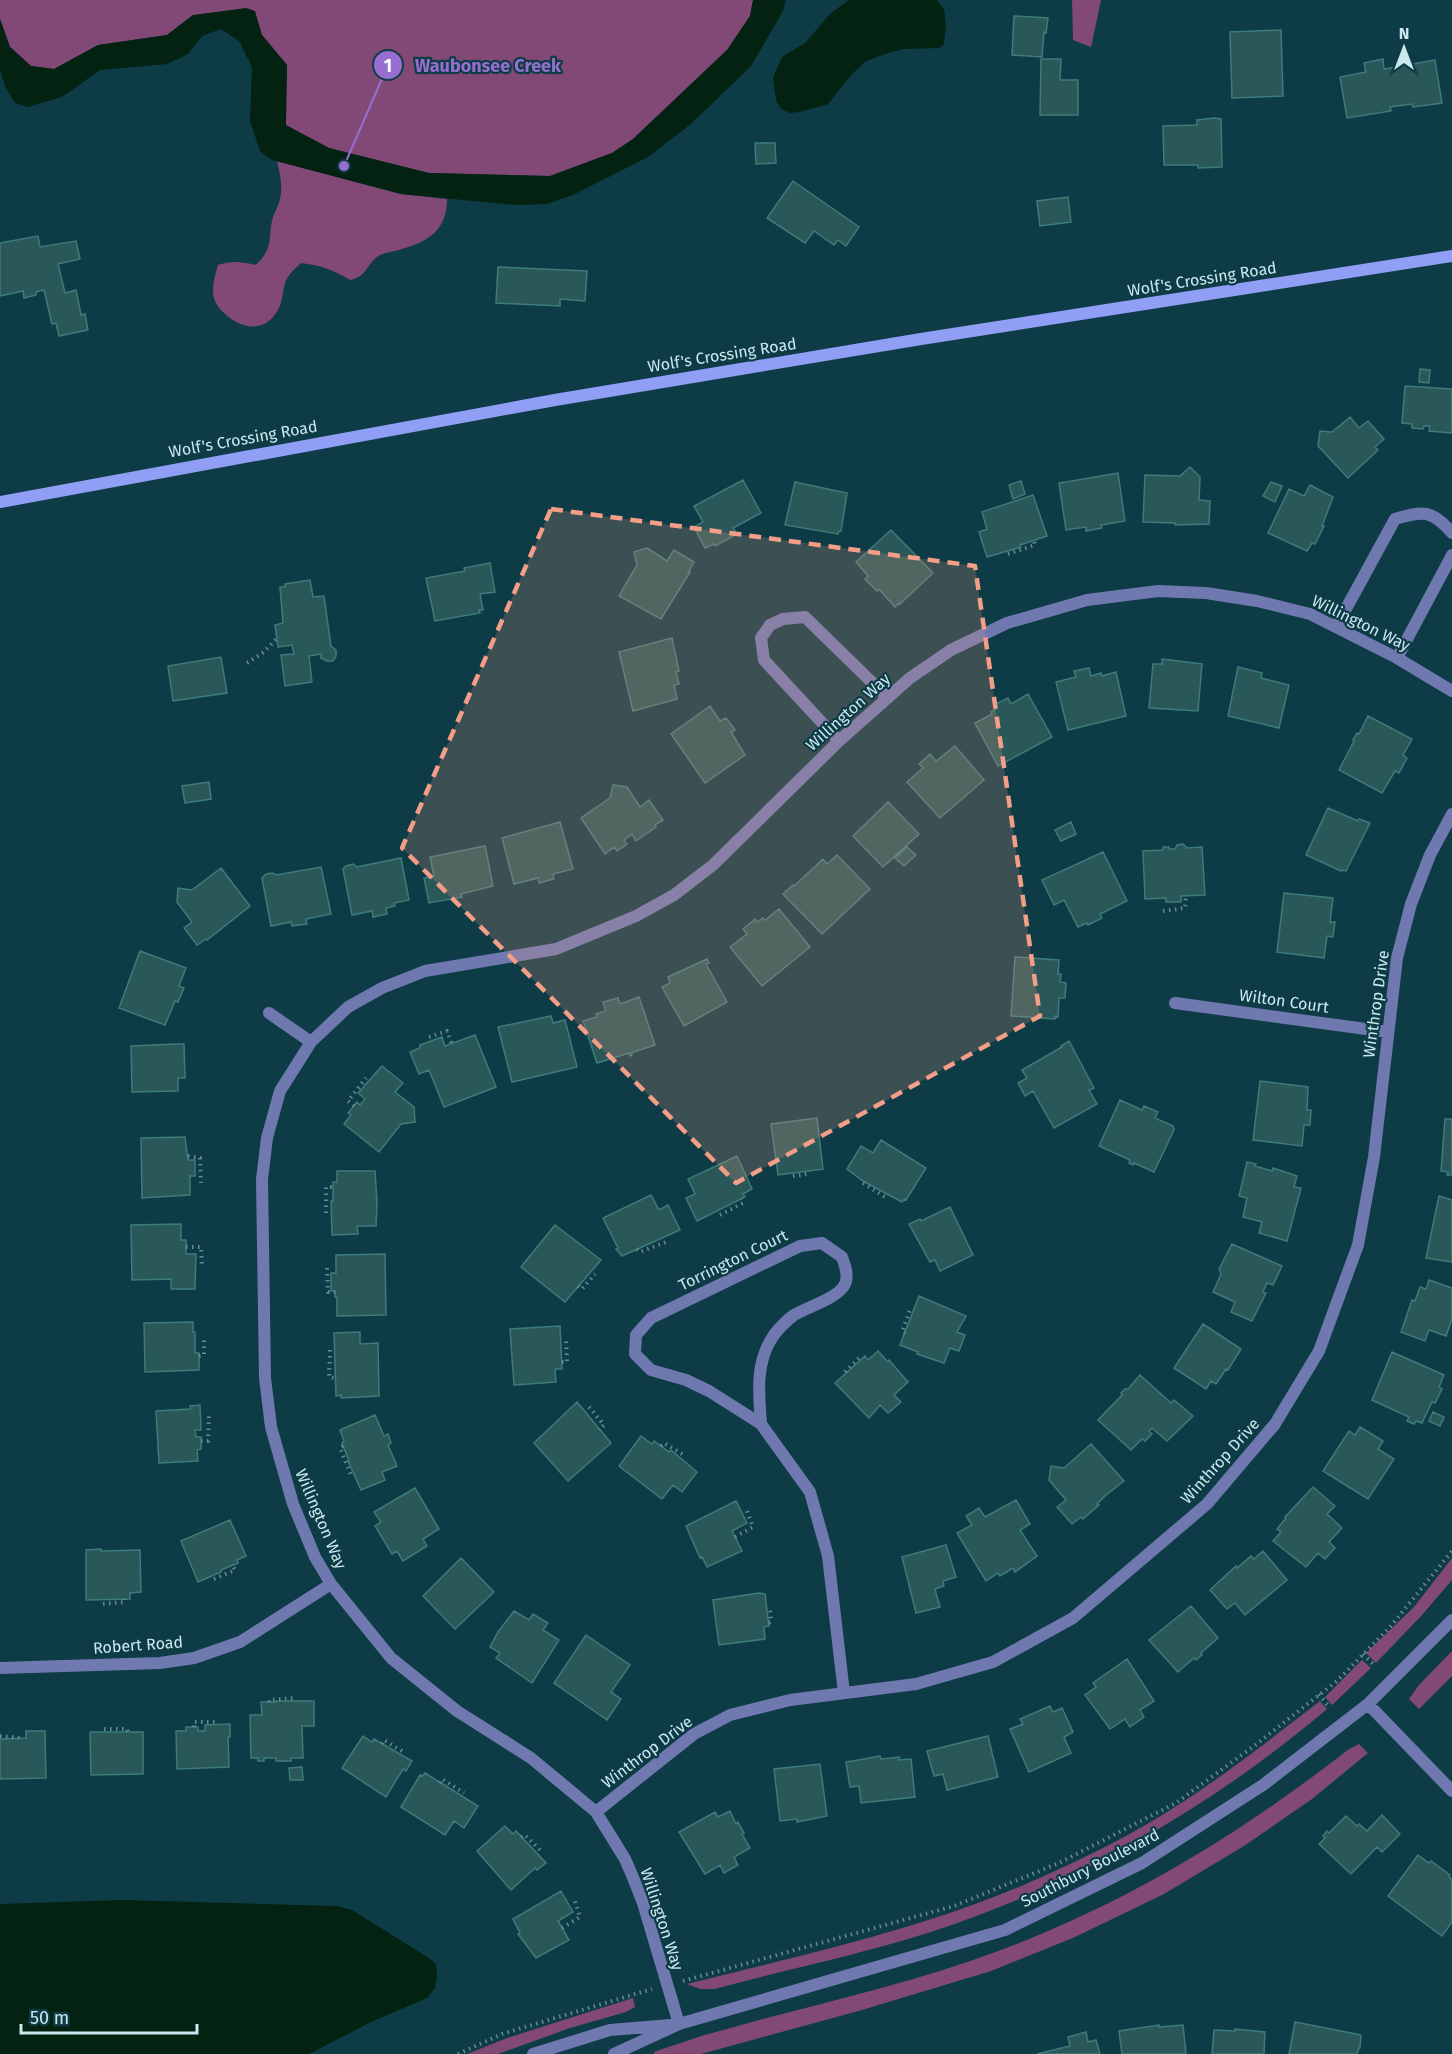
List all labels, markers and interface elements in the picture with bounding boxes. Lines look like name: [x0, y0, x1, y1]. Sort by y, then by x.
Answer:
north arrow: [1374, 18, 1434, 78]
text: N: [1399, 24, 1409, 43]
callout: Waubonsee Creek: [373, 47, 573, 83]
text: 1: [384, 55, 392, 77]
text: Waubonsee Creek: [415, 55, 562, 77]
street label: Wolf's Crossing Road: [1126, 258, 1278, 300]
street label: Wolf's Crossing Road: [646, 334, 798, 376]
street label: Wolf's Crossing Road: [167, 417, 319, 461]
street label: Willington Way: [1309, 591, 1413, 655]
street label: Willington Way: [802, 669, 894, 755]
street label: Winthrop Drive: [1359, 949, 1393, 1059]
street label: Wilton Court: [1238, 985, 1330, 1017]
street label: Torrington Court: [675, 1225, 791, 1295]
street label: Winthrop Drive: [1177, 1414, 1263, 1508]
street label: Willington Way: [291, 1466, 351, 1572]
street label: Robert Road: [92, 1632, 184, 1658]
street label: Winthrop Drive: [598, 1712, 696, 1792]
street label: Southbury Boulevard: [1018, 1825, 1162, 1911]
street label: Willington Way: [636, 1865, 688, 1973]
scale bar: [21, 1997, 196, 2035]
text: 50 m: [30, 2007, 69, 2029]

